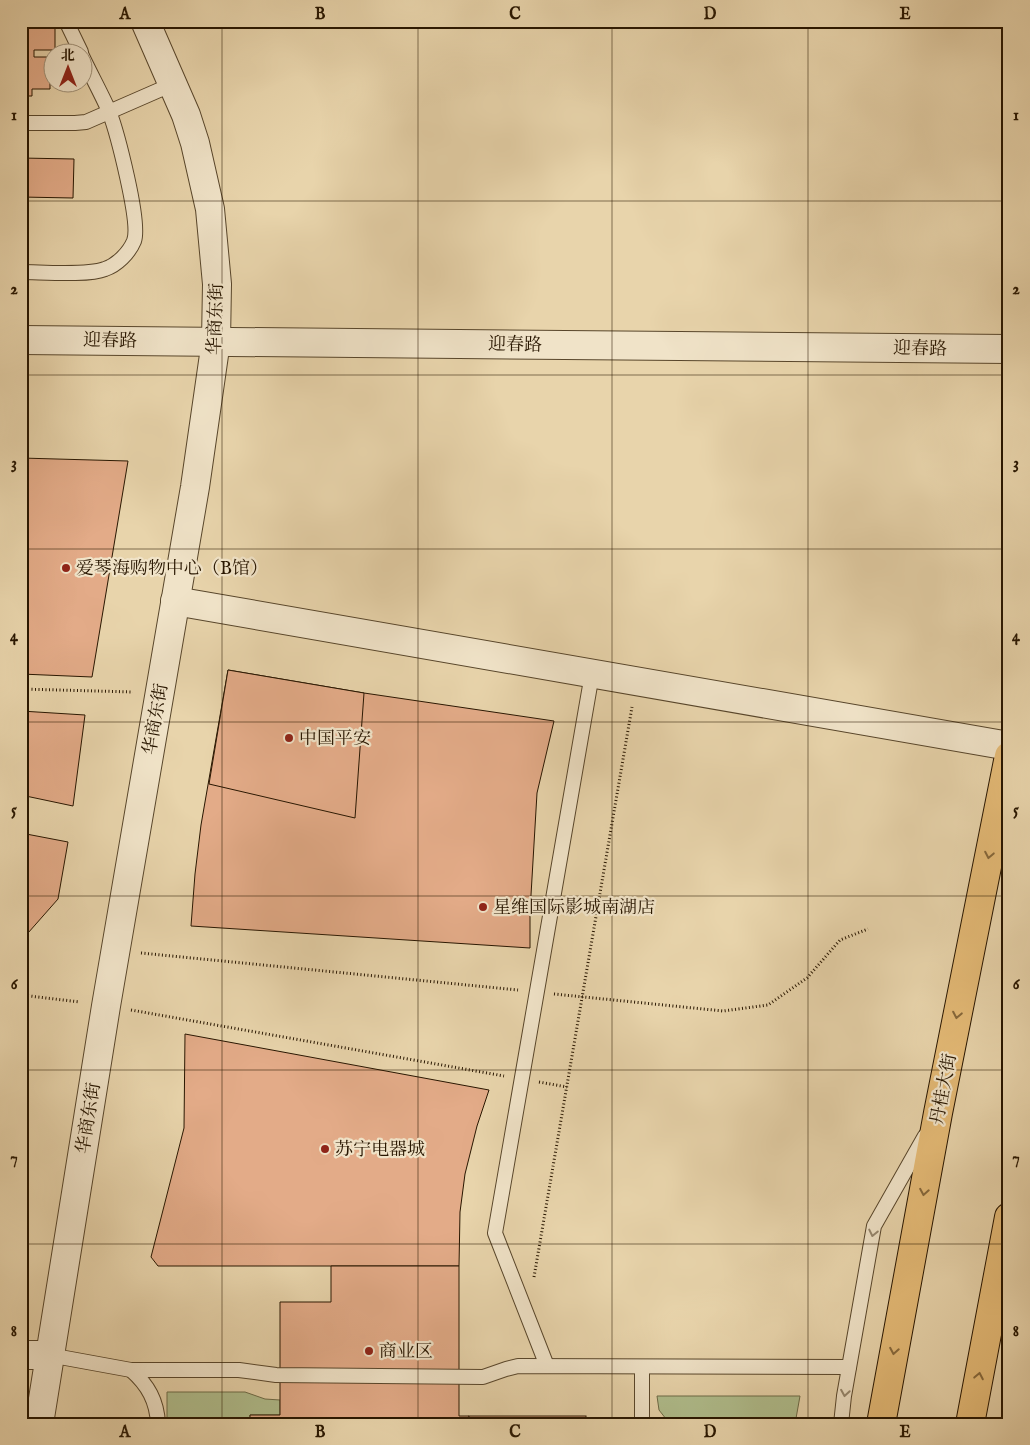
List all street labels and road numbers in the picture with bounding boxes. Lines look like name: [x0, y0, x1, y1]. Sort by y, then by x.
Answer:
street label: 华商东街: [204, 283, 229, 355]
street label: 迎春路: [83, 330, 137, 353]
street label: 迎春路: [488, 334, 542, 357]
street label: 迎春路: [893, 338, 947, 361]
street label: 华商东街: [139, 682, 174, 757]
street label: 丹桂大街: [926, 1052, 963, 1127]
street label: 华商东街: [72, 1081, 106, 1156]

